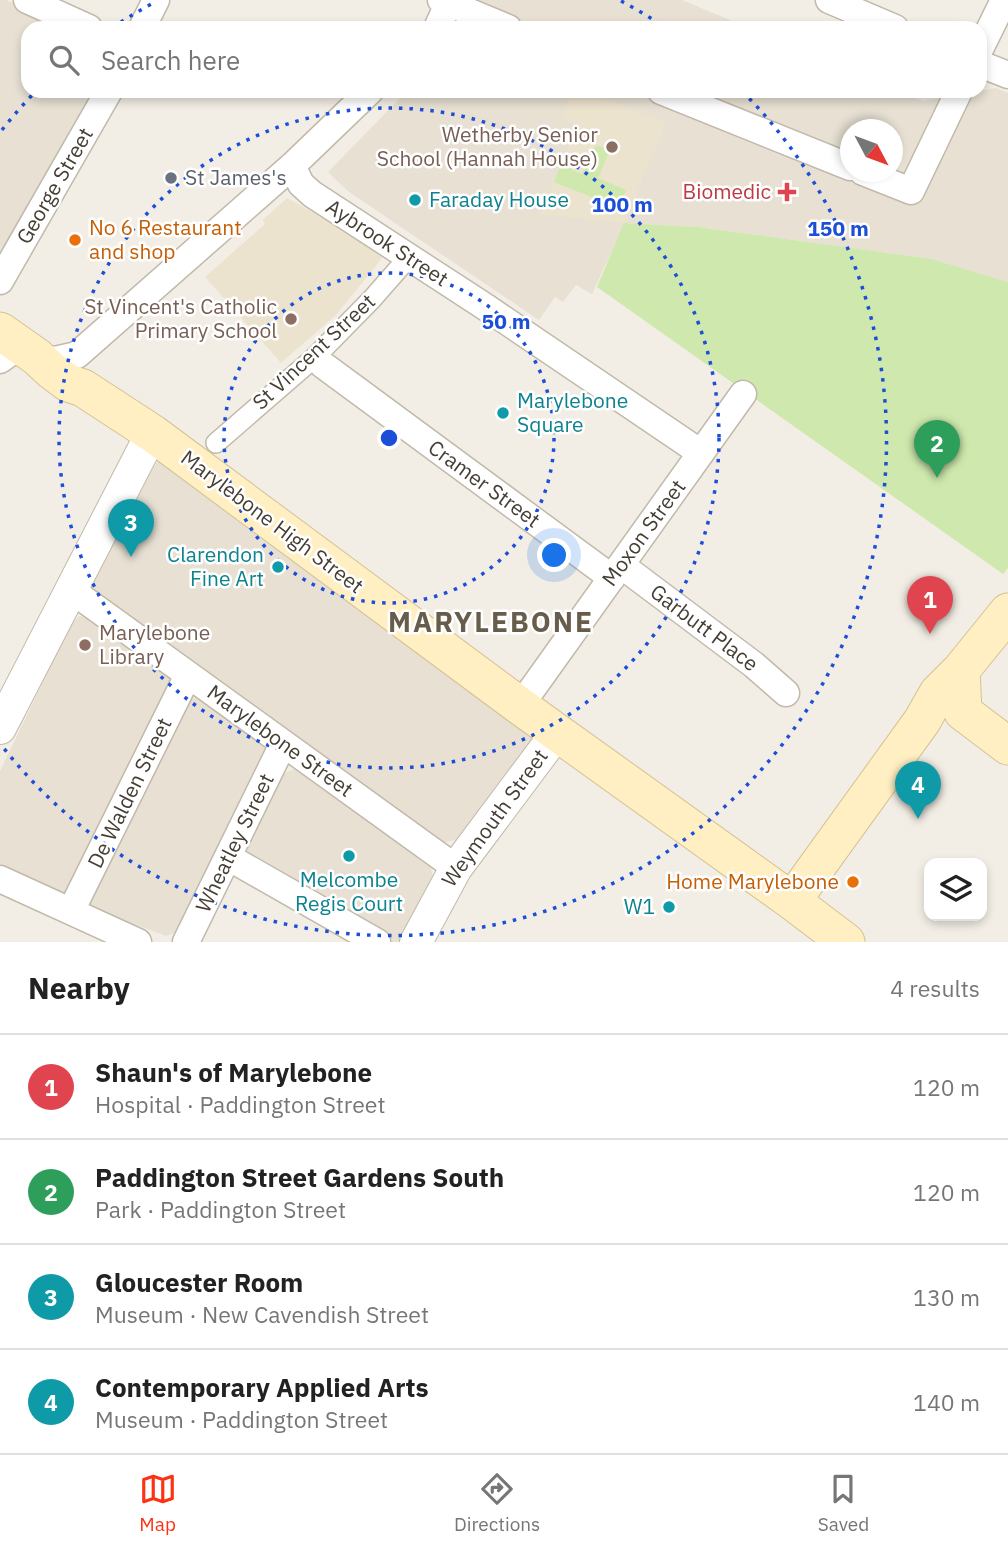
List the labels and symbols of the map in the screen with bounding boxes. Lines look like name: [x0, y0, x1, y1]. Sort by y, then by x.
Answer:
north arrow: [840, 119, 903, 182]
place label: Wetherby Senior School (Hannah House): [377, 120, 598, 172]
street label: George Street: [9, 122, 99, 249]
marker: Wetherby Senior School (Hannah House): [604, 139, 620, 155]
place label: St James's: [185, 163, 287, 191]
marker: St James's: [163, 170, 179, 186]
place label: Biomedic: [682, 177, 771, 205]
marker: Biomedic: [777, 182, 797, 202]
place label: Faraday House: [429, 185, 569, 213]
text: 100 m: [591, 190, 653, 218]
street label: Aybrook Street: [321, 192, 454, 292]
marker: Faraday House: [407, 192, 423, 208]
place label: No 6 Restaurant and shop: [89, 213, 242, 265]
text: 150 m: [807, 214, 869, 242]
marker: No 6 Restaurant and shop: [67, 232, 83, 248]
street label: St Vincent Street: [246, 287, 381, 415]
place label: St Vincent's Catholic Primary School: [84, 292, 277, 344]
text: 50 m: [482, 307, 530, 335]
marker: St Vincent's Catholic Primary School: [283, 311, 299, 327]
place label: Marylebone Square: [517, 386, 628, 438]
marker: Marylebone Square: [495, 405, 511, 421]
pin: 2: [914, 420, 960, 478]
centre of rings: [377, 426, 401, 450]
street label: Cramer Street: [423, 433, 546, 533]
street label: Marylebone High Street: [176, 443, 370, 599]
street label: Moxon Street: [595, 474, 691, 591]
pin: 3: [108, 499, 154, 557]
your location: [537, 538, 571, 572]
place label: Clarendon Fine Art: [167, 540, 264, 592]
marker: Clarendon Fine Art: [270, 559, 286, 575]
pin: 1: [907, 576, 953, 634]
street label: Garbutt Place: [645, 577, 764, 677]
district label: MARYLEBONE: [388, 603, 594, 640]
place label: Marylebone Library: [99, 618, 210, 670]
marker: Marylebone Library: [77, 637, 93, 653]
street label: Marylebone Street: [202, 678, 359, 803]
street label: De Walden Street: [81, 713, 178, 872]
street label: Weymouth Street: [435, 743, 554, 892]
pin: 4: [895, 761, 941, 819]
street label: Wheatley Street: [188, 769, 280, 917]
marker: Melcombe Regis Court: [341, 848, 357, 864]
place label: Melcombe Regis Court: [295, 865, 403, 917]
place label: Home Marylebone: [666, 867, 839, 895]
marker: Home Marylebone: [845, 874, 861, 890]
place label: W1: [624, 892, 655, 920]
marker: W1: [661, 899, 677, 915]

